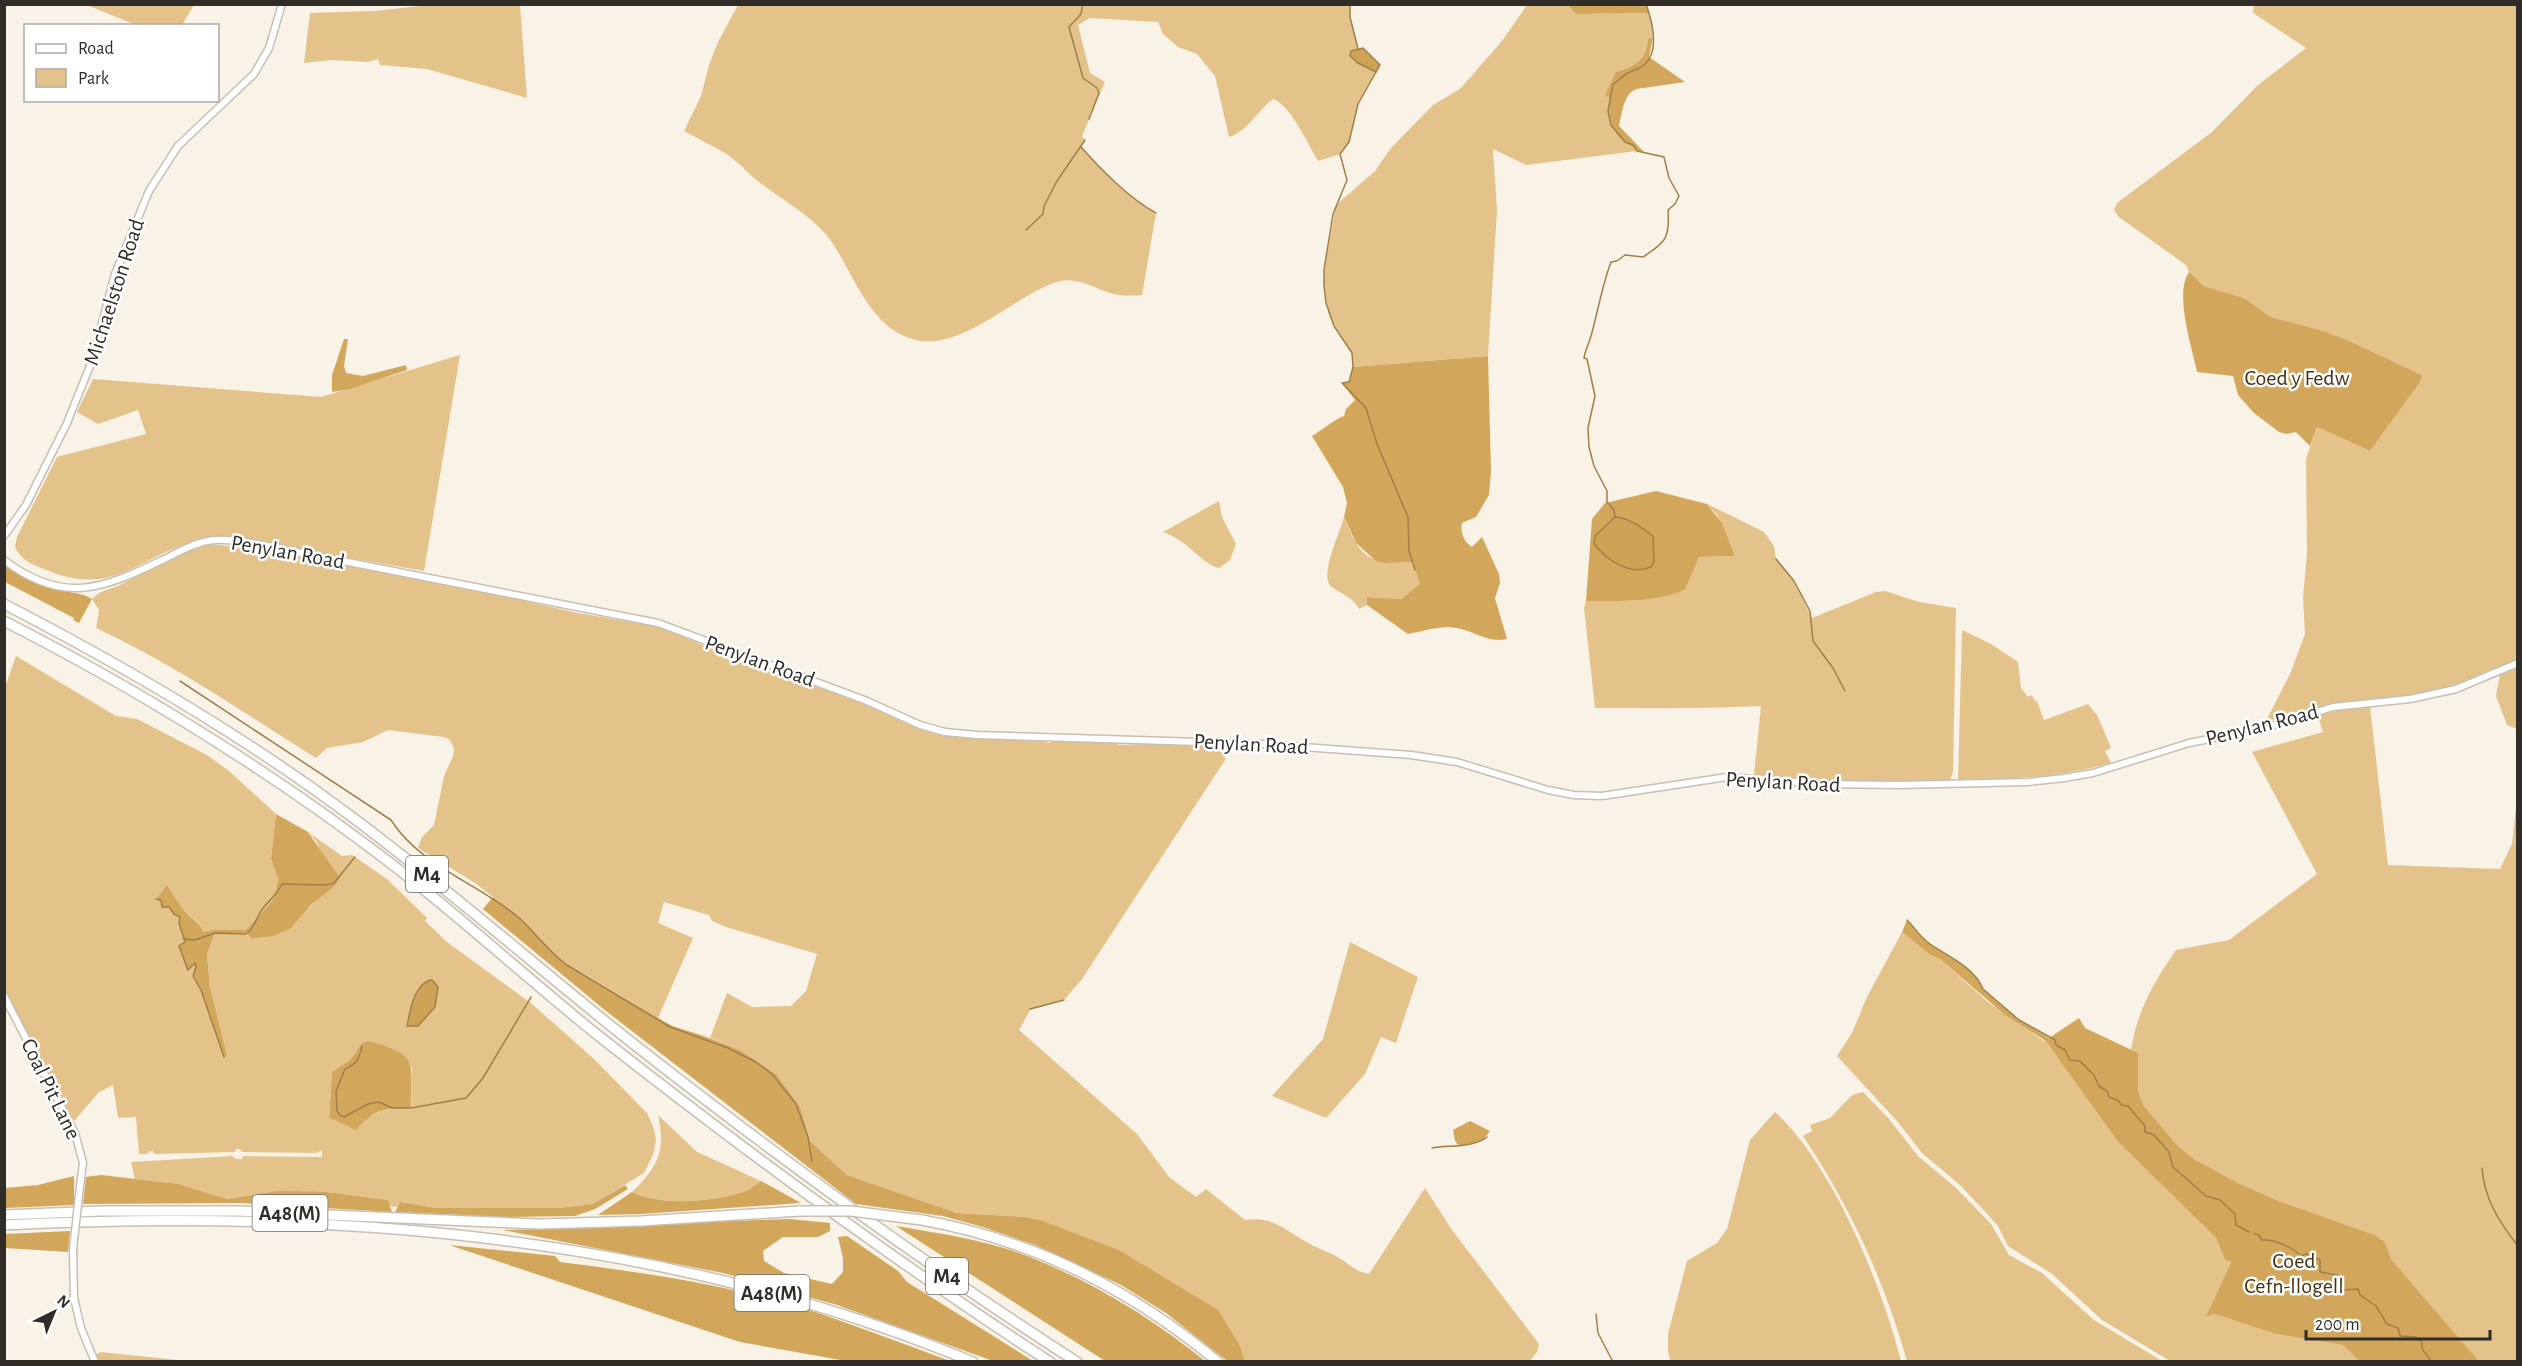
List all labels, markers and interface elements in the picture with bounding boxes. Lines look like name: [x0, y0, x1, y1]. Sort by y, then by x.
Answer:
legend: [24, 24, 219, 102]
text: Road: [78, 40, 114, 58]
text: Park: [78, 70, 110, 88]
street label: Michaelston Road: [80, 216, 148, 368]
park label: Coed y Fedw: [2244, 367, 2350, 389]
street label: Penylan Road: [229, 531, 347, 573]
street label: Penylan Road: [702, 631, 818, 691]
street label: Penylan Road: [2203, 700, 2321, 750]
street label: Penylan Road: [1193, 730, 1309, 758]
street label: Penylan Road: [1725, 768, 1841, 796]
road number: M4: [406, 856, 448, 892]
street label: Coal Pit Lane: [17, 1035, 85, 1143]
road number: A48(M): [252, 1195, 328, 1231]
park label: Coed Cefn-llogell: [2244, 1250, 2344, 1297]
road number: M4: [926, 1258, 968, 1294]
road number: A48(M): [734, 1275, 810, 1311]
north arrow: [24, 1282, 84, 1342]
text: N: [54, 1292, 73, 1311]
scale bar: [2306, 1303, 2490, 1341]
text: 200 m: [2315, 1316, 2360, 1334]

